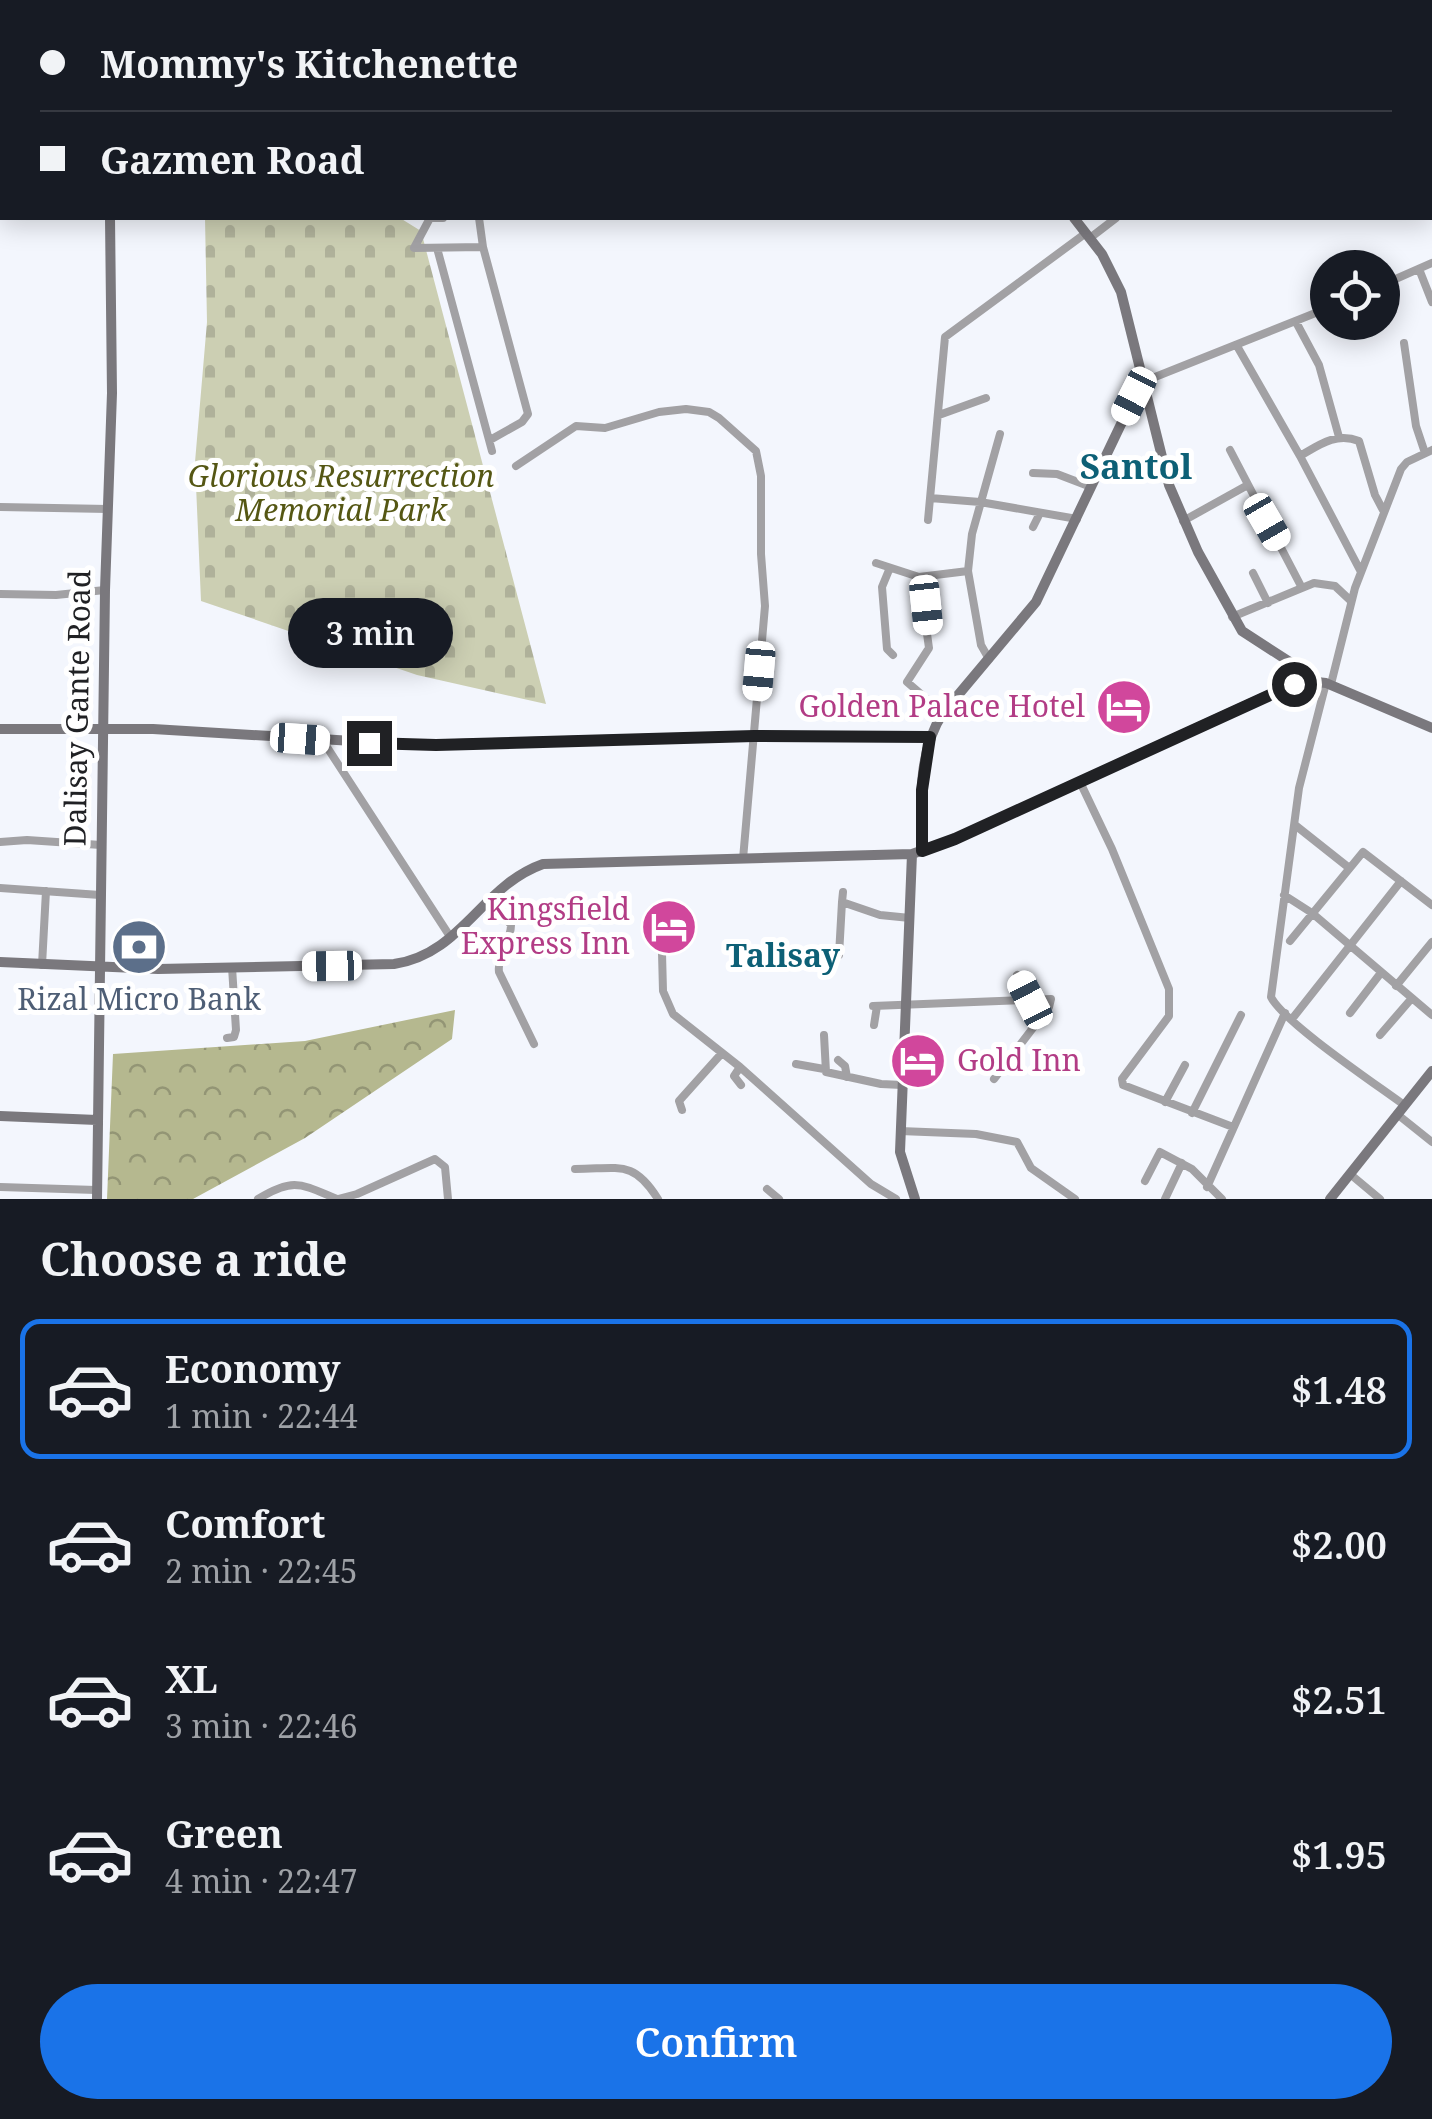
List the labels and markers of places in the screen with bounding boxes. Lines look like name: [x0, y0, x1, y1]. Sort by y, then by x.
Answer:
hotel icon: Golden Palace Hotel: [1094, 677, 1154, 737]
place label: Golden Palace Hotel: [799, 685, 1085, 726]
place label: Kingsfield Express Inn: [461, 888, 630, 963]
hotel icon: Kingsfield Express Inn: [639, 897, 699, 957]
bank icon: Rizal Micro Bank: [109, 917, 169, 977]
place label: Rizal Micro Bank: [17, 978, 261, 1019]
hotel icon: Gold Inn: [888, 1031, 948, 1091]
place label: Gold Inn: [957, 1039, 1081, 1080]

